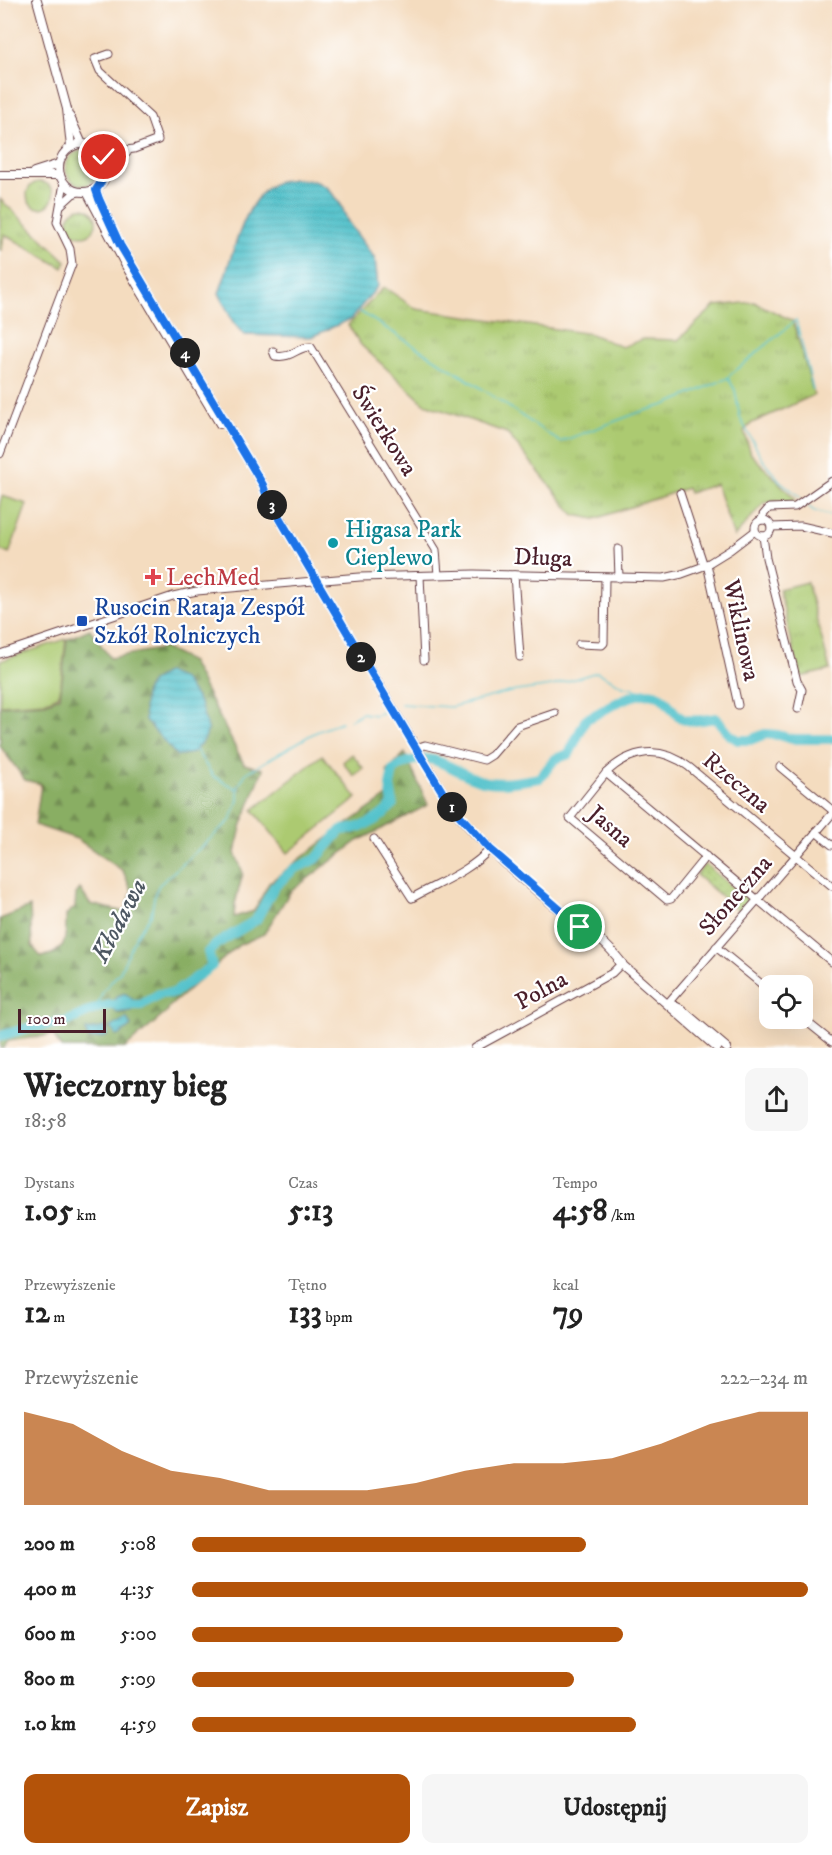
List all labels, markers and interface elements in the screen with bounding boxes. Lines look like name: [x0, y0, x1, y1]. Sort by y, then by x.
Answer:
pin: [78, 131, 129, 182]
icon: check: [87, 140, 120, 173]
pin: 4: [170, 338, 200, 368]
text: 4: [180, 343, 190, 363]
street label: Świerkowa: [345, 379, 425, 482]
pin: 3: [257, 490, 287, 520]
text: 3: [269, 495, 275, 515]
place label: Higasa Park Cieplewo: [345, 515, 462, 573]
marker: Higasa Park Cieplewo: [326, 536, 340, 550]
street label: Długa: [513, 542, 574, 574]
place label: LechMed: [166, 563, 260, 593]
marker: LechMed: [144, 568, 162, 586]
street label: Wiklinowa: [715, 576, 767, 685]
place label: Rusocin Rataja Zespół Szkół Rolniczych: [94, 593, 306, 651]
marker: Rusocin Rataja Zespół Szkół Rolniczych: [75, 614, 89, 628]
pin: 2: [346, 642, 376, 672]
text: 2: [357, 647, 365, 667]
street label: Rzeczna: [696, 746, 777, 820]
pin: 1: [437, 792, 467, 822]
text: 1: [449, 797, 455, 817]
street label: Jasna: [580, 798, 640, 855]
street label: Słoneczna: [693, 849, 780, 942]
water label: Kłodawa: [83, 873, 155, 969]
pin: [554, 901, 605, 952]
icon: arrive: [563, 910, 596, 943]
street label: Polna: [510, 964, 574, 1017]
map controls: [759, 975, 813, 1029]
button: locate: [759, 975, 813, 1029]
scale bar: [18, 1006, 106, 1034]
text: 100 m: [27, 1009, 66, 1029]
text: Wieczorny bieg: [24, 1066, 227, 1107]
button: share: [745, 1068, 808, 1131]
text: 18:58: [24, 1109, 66, 1134]
text: Dystans: [24, 1173, 74, 1193]
text: Czas: [288, 1173, 318, 1193]
text: Tempo: [553, 1173, 598, 1193]
text: 1.05: [24, 1193, 73, 1230]
text: 5:13: [288, 1193, 333, 1230]
text: 4:58: [553, 1193, 608, 1230]
text: km: [73, 1205, 97, 1225]
text: /km: [608, 1205, 635, 1225]
text: Przewyższenie: [24, 1275, 116, 1295]
text: Tętno: [288, 1275, 327, 1295]
text: kcal: [553, 1275, 579, 1295]
text: 12: [24, 1295, 50, 1332]
text: 133: [288, 1295, 322, 1332]
text: 79: [553, 1295, 583, 1332]
text: m: [50, 1307, 65, 1327]
text: bpm: [322, 1307, 353, 1327]
text: Przewyższenie: [24, 1366, 138, 1391]
text: 222–234 m: [720, 1366, 808, 1391]
text: 200 m: [24, 1532, 75, 1557]
text: 5:08: [120, 1532, 156, 1557]
text: 400 m: [24, 1577, 76, 1602]
text: 4:35: [120, 1577, 154, 1602]
text: 600 m: [24, 1622, 75, 1647]
text: 5:00: [120, 1622, 157, 1647]
text: 800 m: [24, 1667, 75, 1692]
text: 5:09: [120, 1667, 156, 1692]
text: 1.0 km: [24, 1712, 76, 1737]
text: 4:59: [120, 1712, 157, 1737]
button: Zapisz: [24, 1774, 410, 1843]
button: Udostępnij: [422, 1774, 808, 1843]

